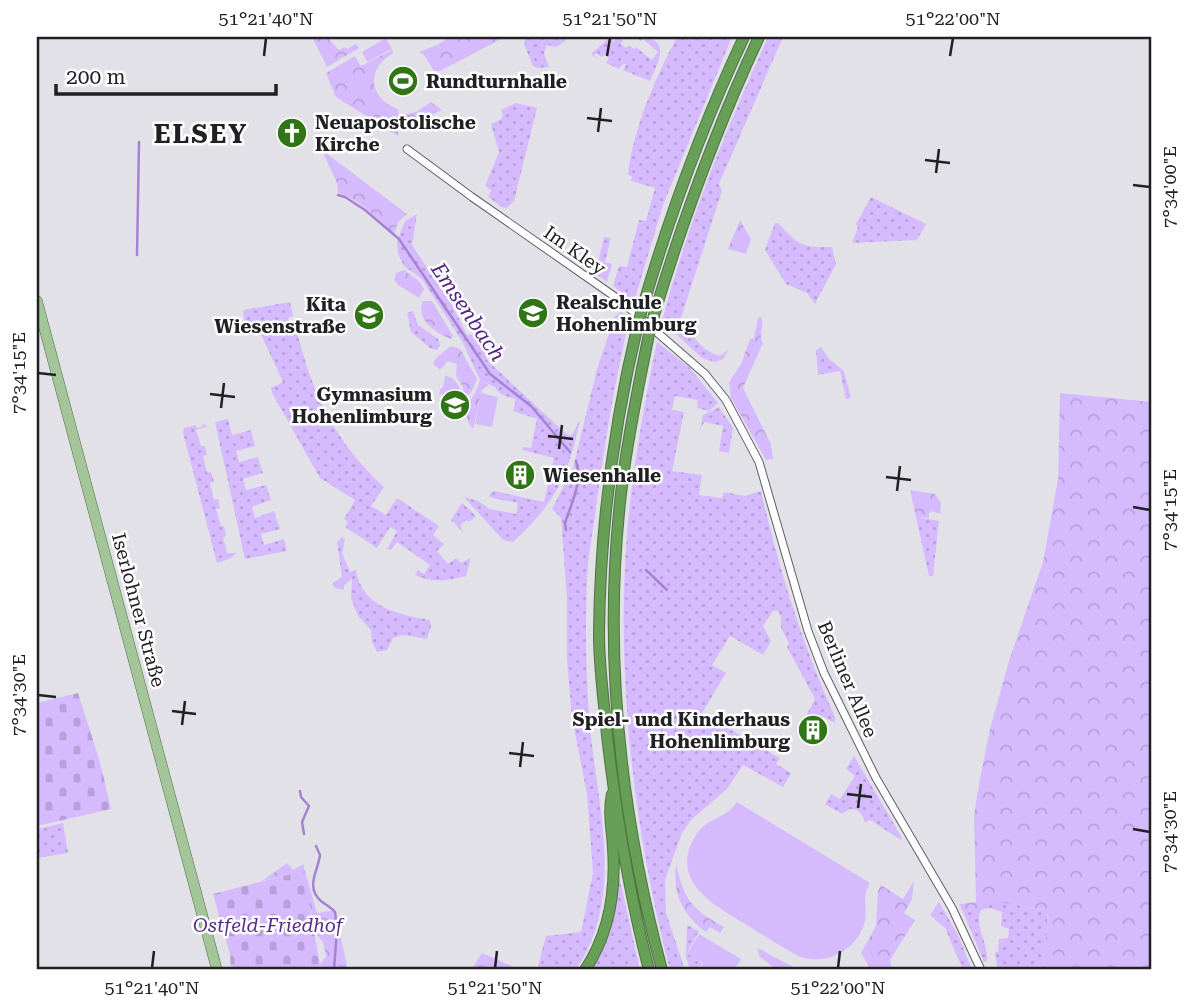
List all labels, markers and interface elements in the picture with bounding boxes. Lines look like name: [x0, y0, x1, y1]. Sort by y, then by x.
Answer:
text: 51°21'40"N: [219, 8, 313, 29]
text: 51°21'50"N: [563, 8, 657, 29]
text: 51°22'00"N: [906, 8, 1000, 29]
scale bar: [56, 52, 276, 96]
sports icon: Rundturnhalle: [386, 64, 420, 98]
text: 200 m: [66, 65, 126, 89]
place label: Rundturnhalle: [426, 70, 567, 93]
place label: Neuapostolische Kirche: [315, 111, 476, 156]
church icon: Neuapostolische Kirche: [275, 116, 309, 150]
district label: ELSEY: [154, 119, 248, 149]
text: 7°34'00"E: [1159, 146, 1180, 228]
street label: Im Kley: [539, 221, 611, 280]
water label: Emsenbach: [426, 257, 510, 366]
place label: Realschule Hohenlimburg: [556, 291, 697, 336]
place label: Kita Wiesenstraße: [214, 293, 346, 338]
school or university icon: Realschule Hohenlimburg: [516, 296, 550, 330]
school or university icon: Kita Wiesenstraße: [352, 298, 386, 332]
text: 7°34'15"E: [8, 332, 29, 414]
place label: Gymnasium Hohenlimburg: [292, 383, 433, 428]
school or university icon: Gymnasium Hohenlimburg: [438, 388, 472, 422]
building icon: Wiesenhalle: [503, 458, 537, 492]
place label: Wiesenhalle: [543, 464, 661, 487]
text: 7°34'15"E: [1159, 469, 1180, 551]
street label: Iserlohner Straße: [107, 531, 170, 690]
street label: Berliner Allee: [813, 617, 882, 741]
text: 7°34'30"E: [8, 654, 29, 736]
place label: Spiel- und Kinderhaus Hohenlimburg: [573, 708, 790, 753]
building icon: Spiel- und Kinderhaus Hohenlimburg: [796, 713, 830, 747]
text: 7°34'30"E: [1159, 791, 1180, 873]
park label: Ostfeld-Friedhof: [193, 914, 345, 937]
text: 51°21'40"N: [105, 977, 199, 998]
text: 51°21'50"N: [448, 977, 542, 998]
text: 51°22'00"N: [791, 977, 885, 998]

